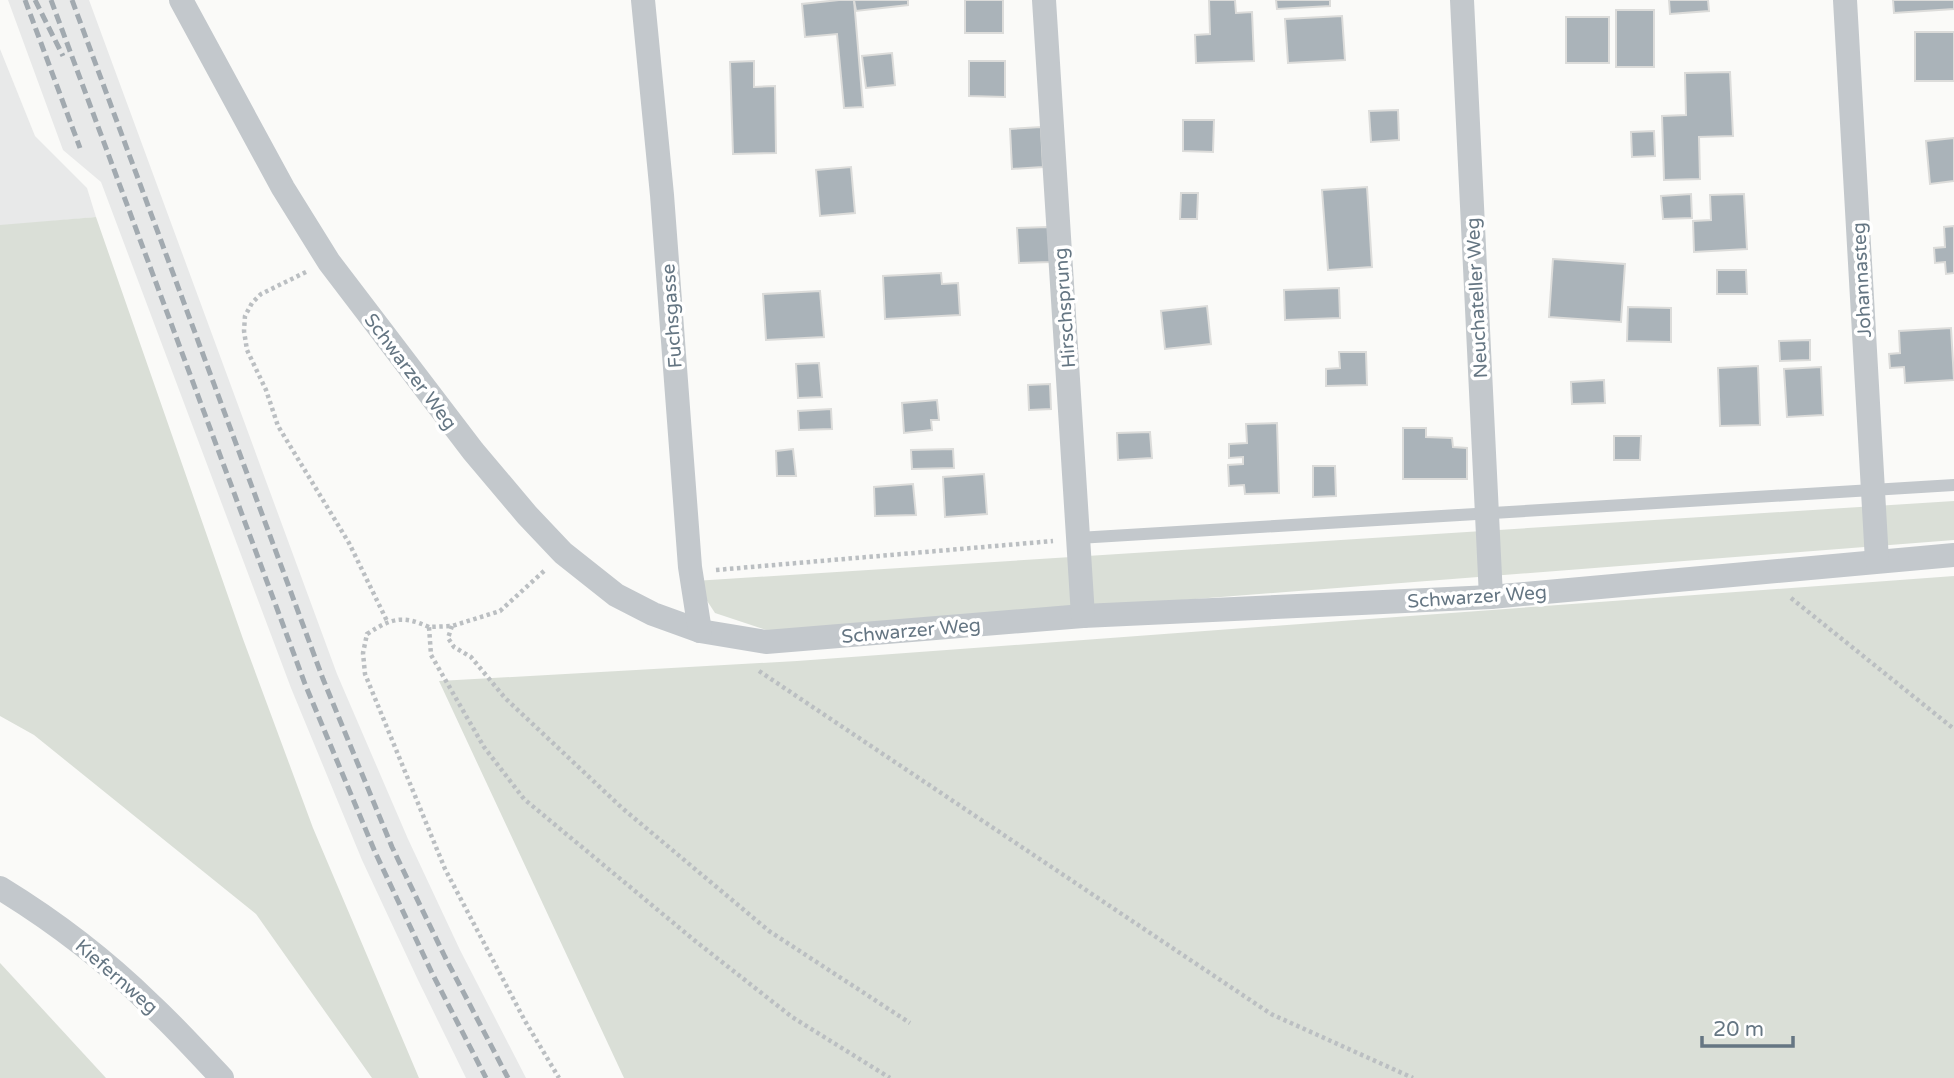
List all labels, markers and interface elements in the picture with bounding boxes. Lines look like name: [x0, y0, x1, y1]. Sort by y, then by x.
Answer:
street label: Neuchateller Weg: [1462, 217, 1492, 379]
street label: Johannasteg: [1848, 222, 1876, 338]
street label: Hirschsprung: [1050, 247, 1080, 369]
street label: Fuchsgasse: [657, 263, 687, 369]
street label: Schwarzer Weg: [359, 309, 461, 434]
street label: Schwarzer Weg: [1407, 581, 1547, 613]
street label: Schwarzer Weg: [841, 614, 982, 648]
street label: Kiefernweg: [71, 935, 162, 1019]
scale bar: [1702, 1004, 1793, 1048]
text: 20 m: [1713, 1017, 1764, 1042]

